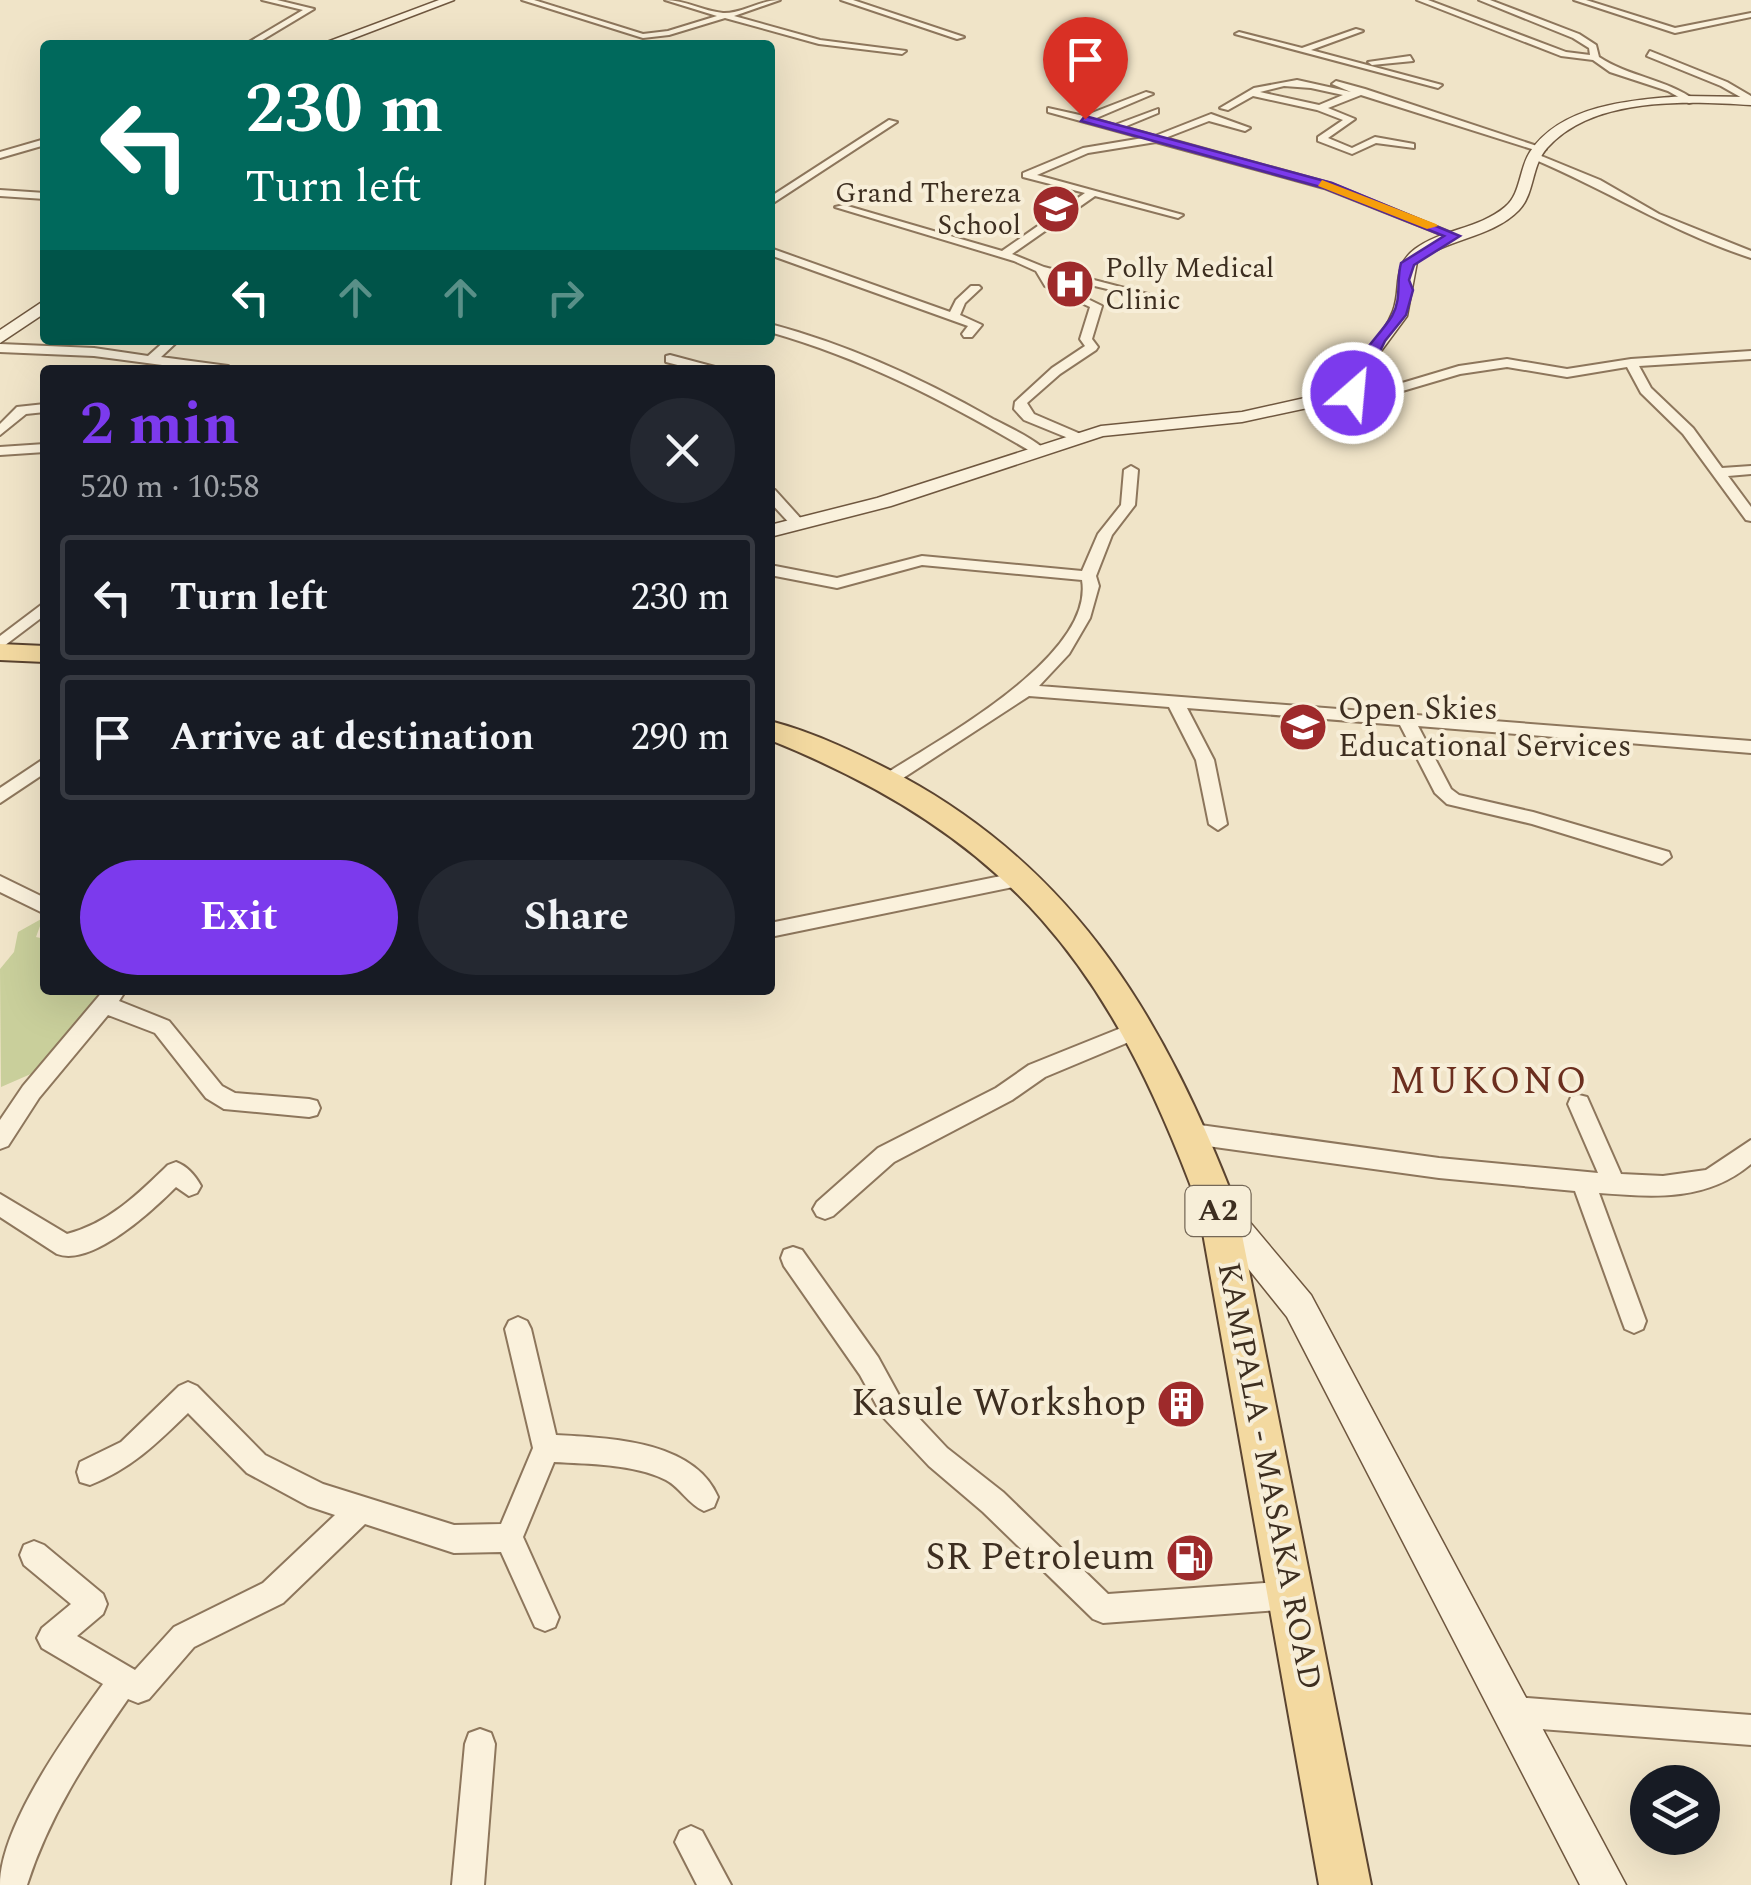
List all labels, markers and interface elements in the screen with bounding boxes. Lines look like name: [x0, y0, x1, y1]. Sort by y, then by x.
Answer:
pin: [1043, 17, 1128, 120]
icon: arrive: [1058, 32, 1113, 87]
text: 230 m: [245, 57, 443, 163]
icon: left: [80, 80, 210, 210]
text: Turn left: [245, 153, 422, 222]
place label: Grand Thereza School: [835, 172, 1021, 247]
school or university icon: Grand Thereza School: [1030, 183, 1082, 235]
place label: Polly Medical Clinic: [1105, 247, 1274, 322]
hospital icon: Polly Medical Clinic: [1044, 258, 1096, 310]
icon: left: [223, 270, 278, 325]
icon: ahead: [328, 270, 383, 325]
icon: ahead: [433, 270, 488, 325]
icon: right: [538, 270, 593, 325]
position arrow: [1301, 341, 1405, 445]
text: 2 min: [80, 379, 240, 471]
button: close: [630, 398, 735, 503]
text: 520 m · 10:58: [80, 463, 260, 512]
text: Turn left: [170, 569, 328, 627]
text: 230 m: [631, 569, 730, 627]
icon: left: [85, 570, 140, 625]
place label: Open Skies Educational Services: [1338, 685, 1632, 771]
school or university icon: Open Skies Educational Services: [1277, 701, 1329, 753]
text: Arrive at destination: [170, 709, 534, 767]
text: 290 m: [631, 709, 730, 767]
icon: arrive: [85, 710, 140, 765]
button: Exit: [80, 860, 398, 975]
button: Share: [418, 860, 735, 975]
district label: MUKONO: [1389, 1053, 1589, 1111]
road number: A2: [1186, 1186, 1250, 1236]
street label: KAMPALA - MASAKA ROAD: [1204, 1258, 1334, 1694]
place label: Kasule Workshop: [851, 1375, 1146, 1433]
building icon: Kasule Workshop: [1155, 1378, 1207, 1430]
place label: SR Petroleum: [925, 1529, 1155, 1587]
fuel station icon: SR Petroleum: [1164, 1532, 1216, 1584]
map controls: [1630, 1765, 1720, 1855]
button: layers: [1630, 1765, 1720, 1855]

